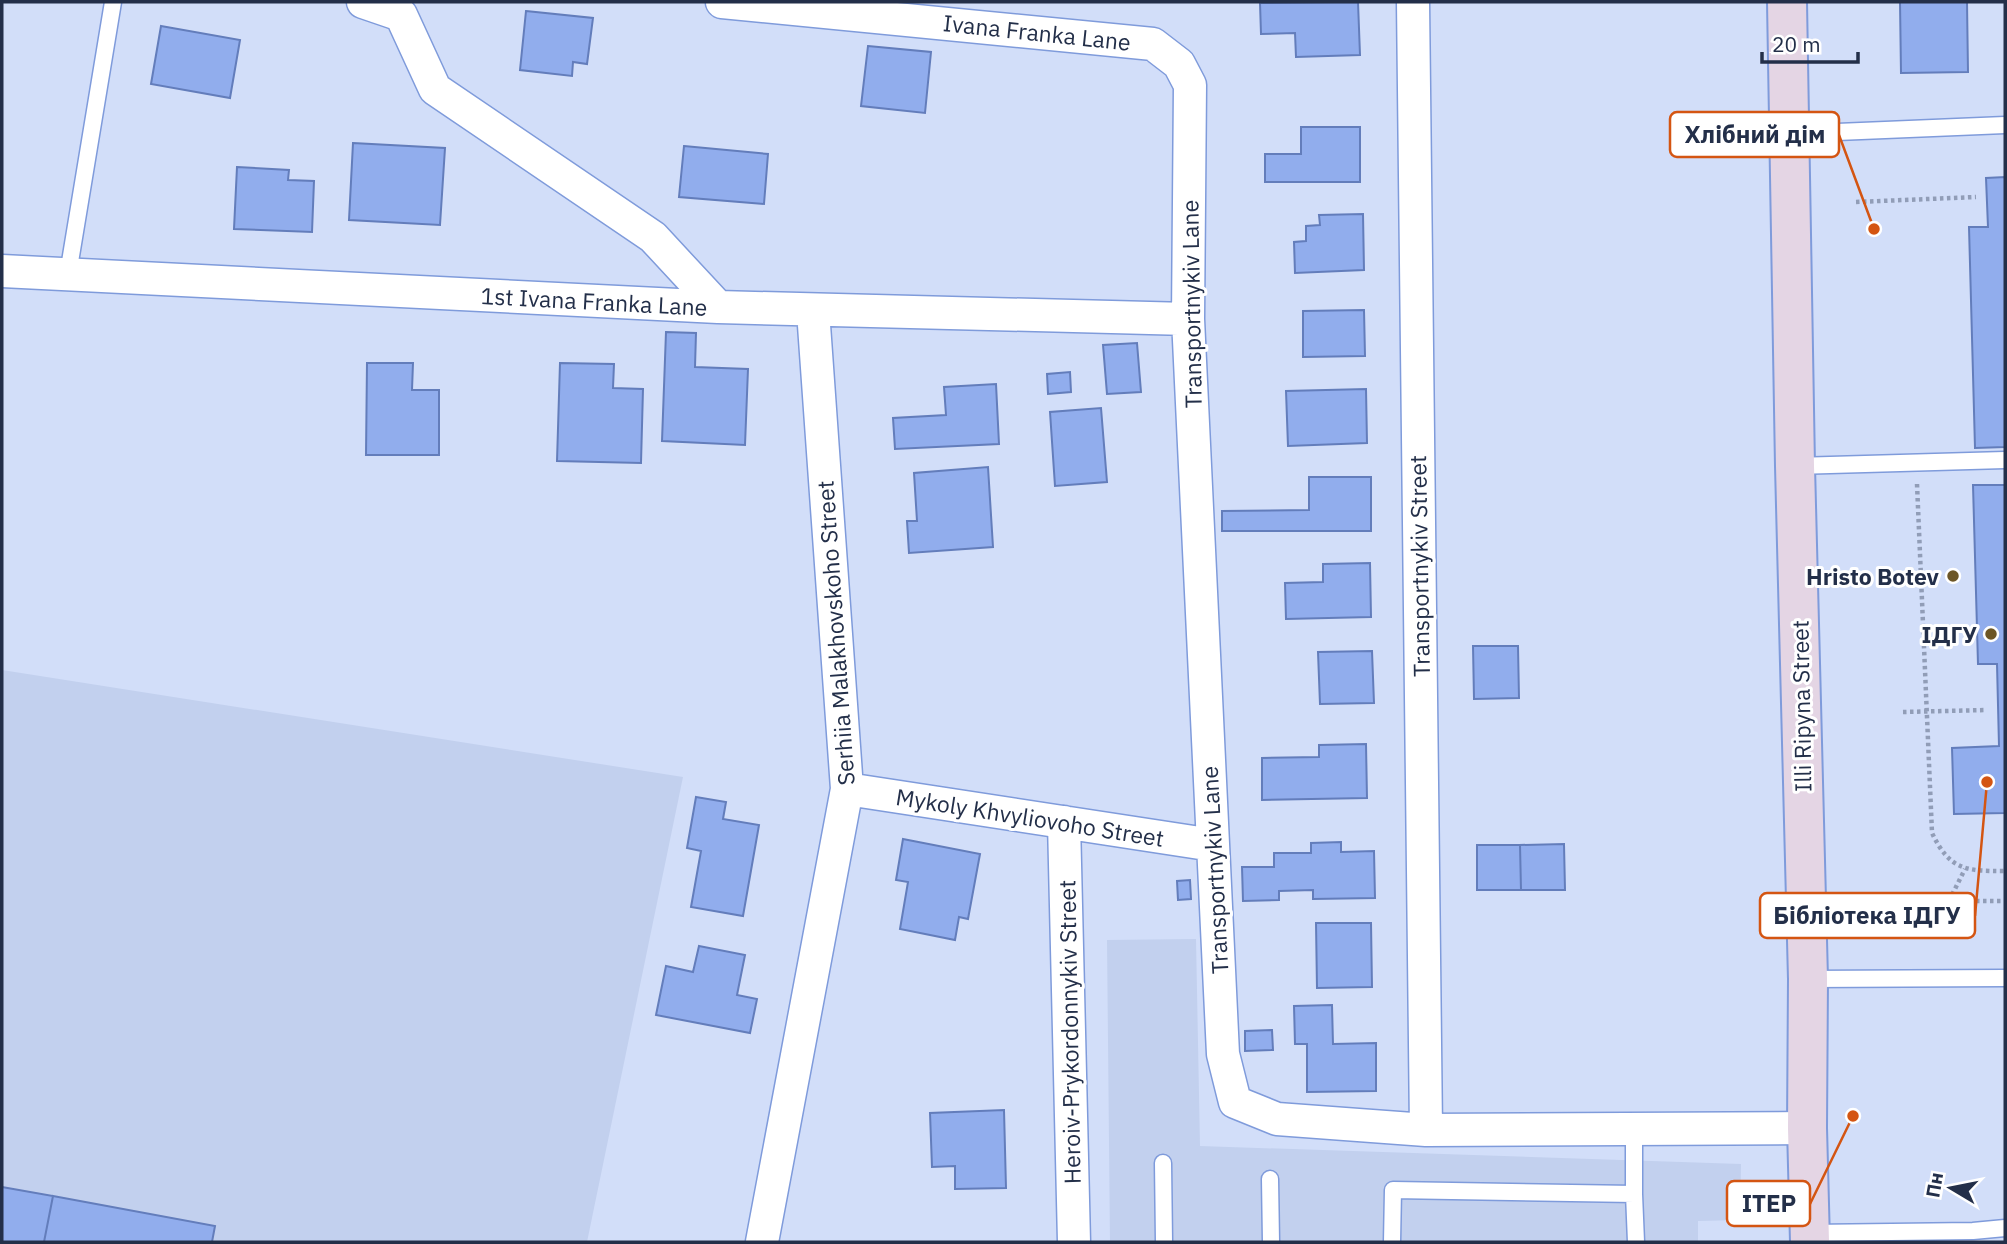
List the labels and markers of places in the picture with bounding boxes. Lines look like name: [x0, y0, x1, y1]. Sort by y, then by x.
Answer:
callout: Хлібний дім: [1670, 112, 1839, 157]
place label: Hristo Botev: [1806, 561, 1940, 591]
marker: Hristo Botev: [1945, 568, 1961, 584]
place label: ІДГУ: [1922, 619, 1977, 649]
marker: ІДГУ: [1983, 626, 1999, 642]
callout: Бібліотека ІДГУ: [1760, 893, 1975, 938]
callout: ITEP: [1727, 1181, 1810, 1226]

